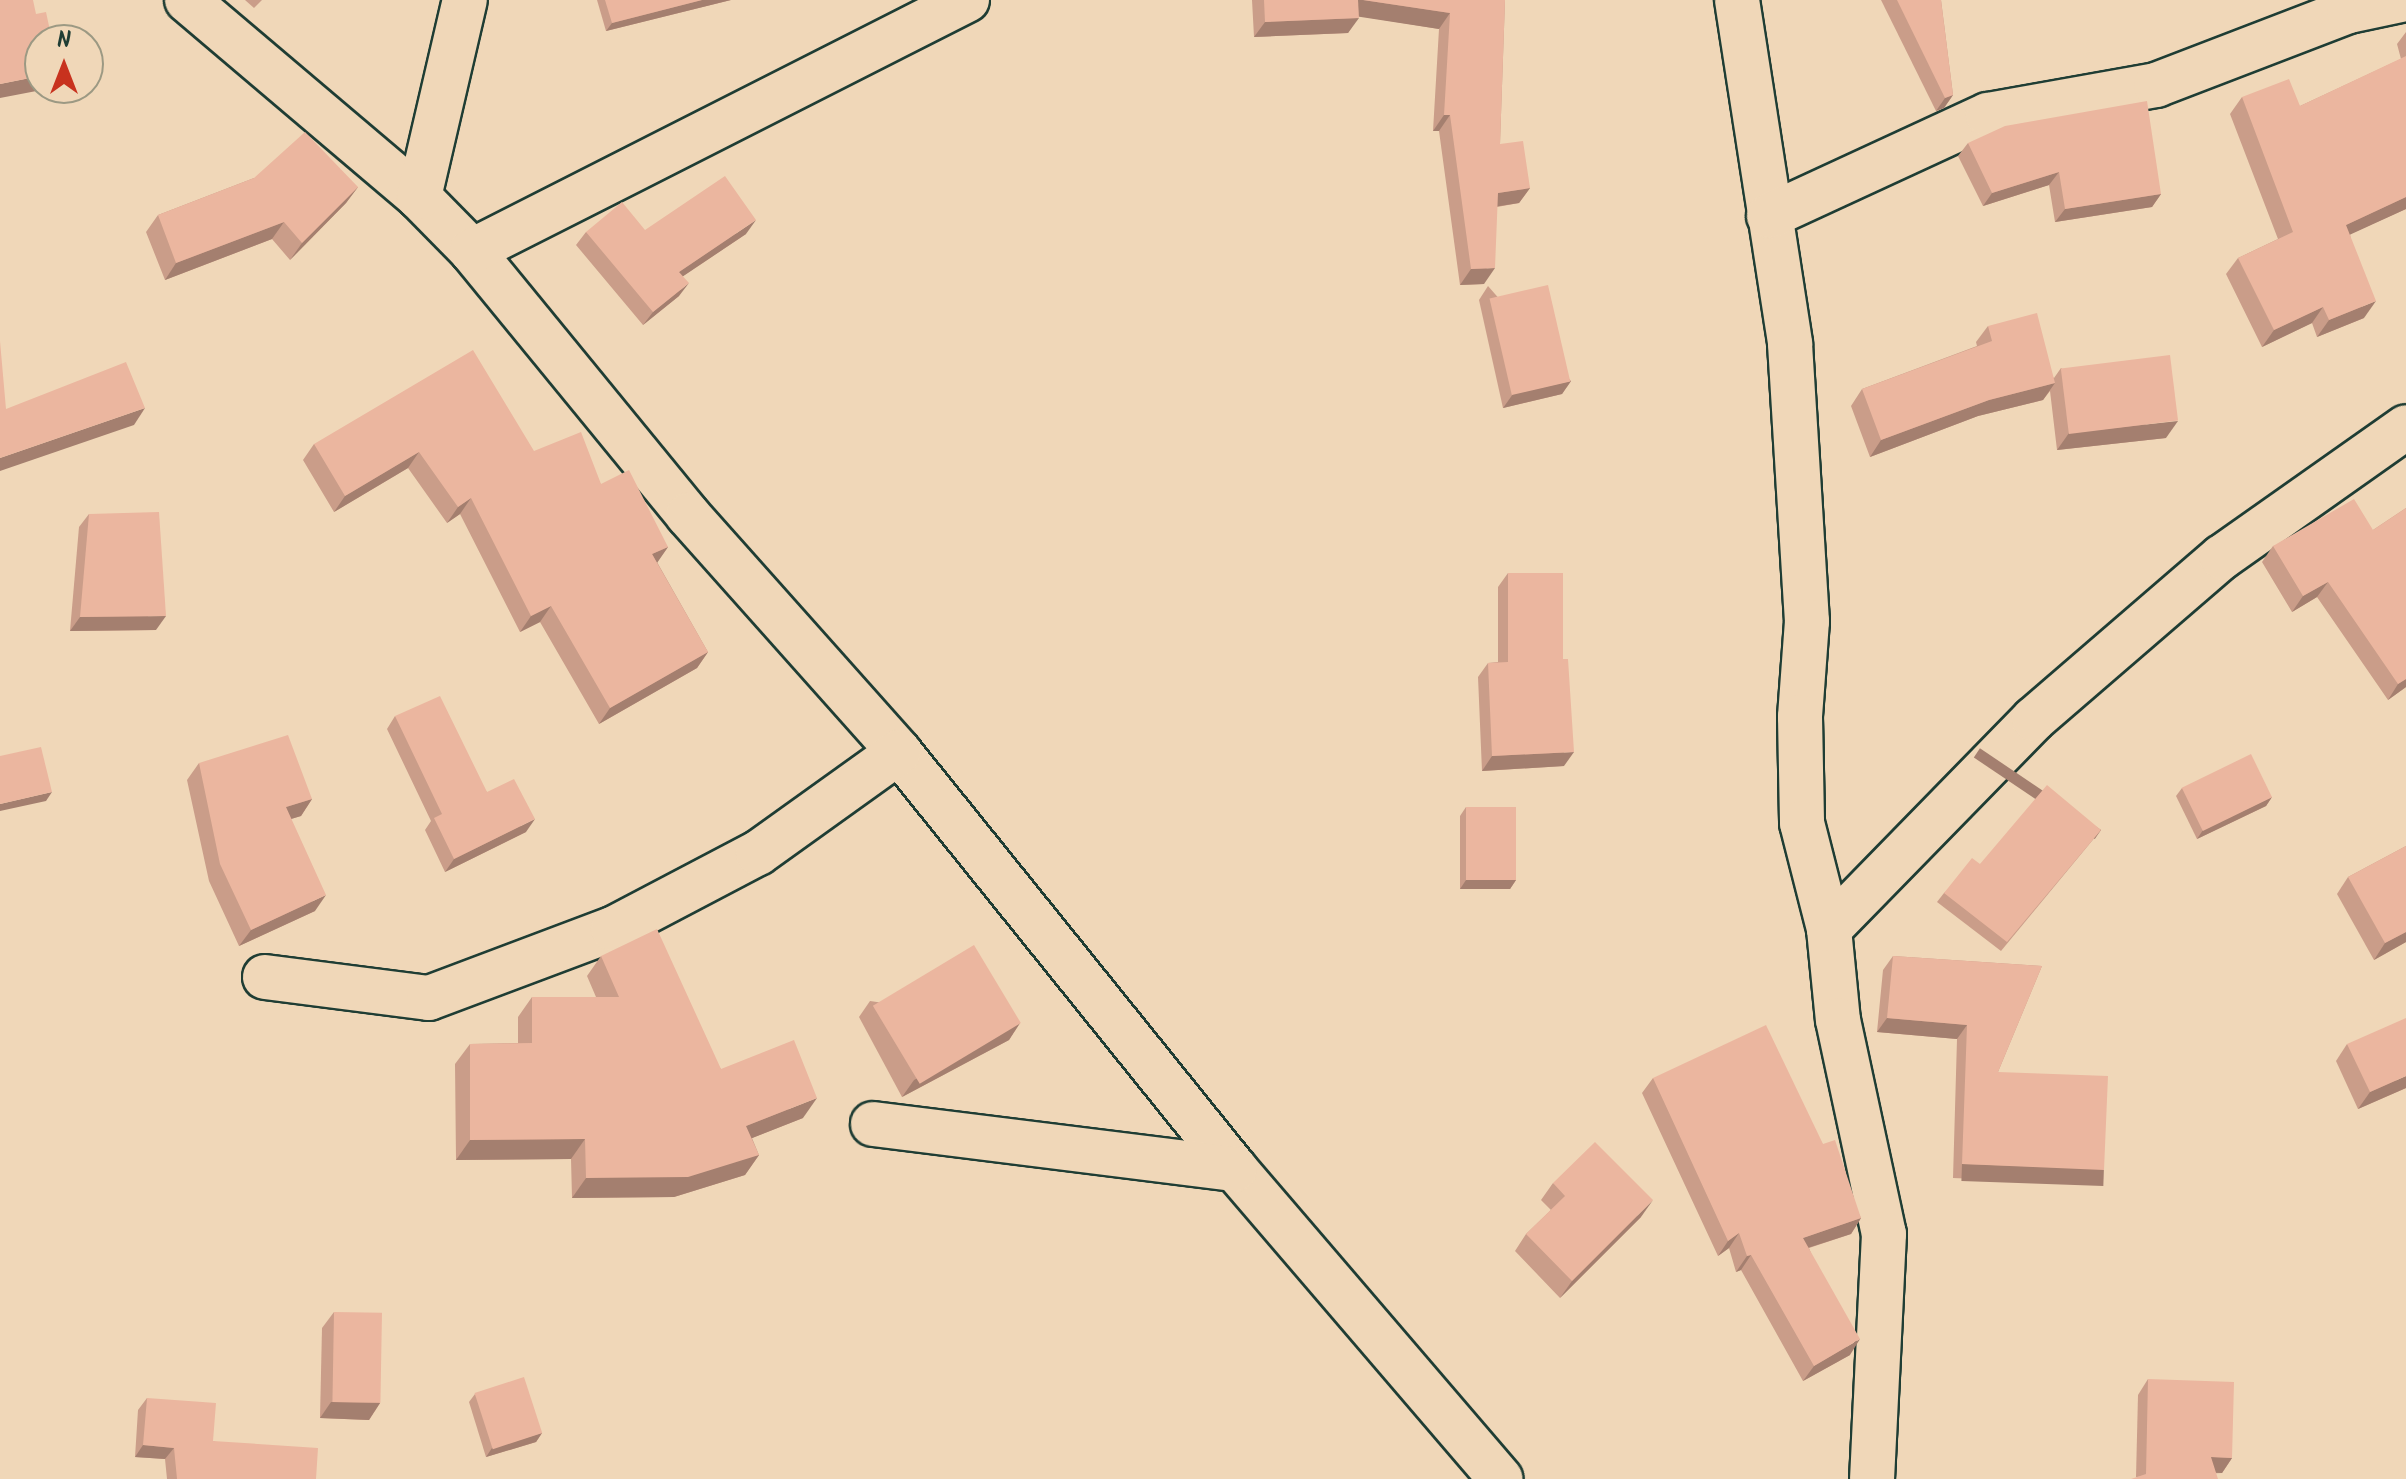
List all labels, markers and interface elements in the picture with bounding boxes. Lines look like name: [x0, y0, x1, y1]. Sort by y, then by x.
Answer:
north arrow: [24, 24, 104, 104]
text: N: [57, 24, 71, 59]

